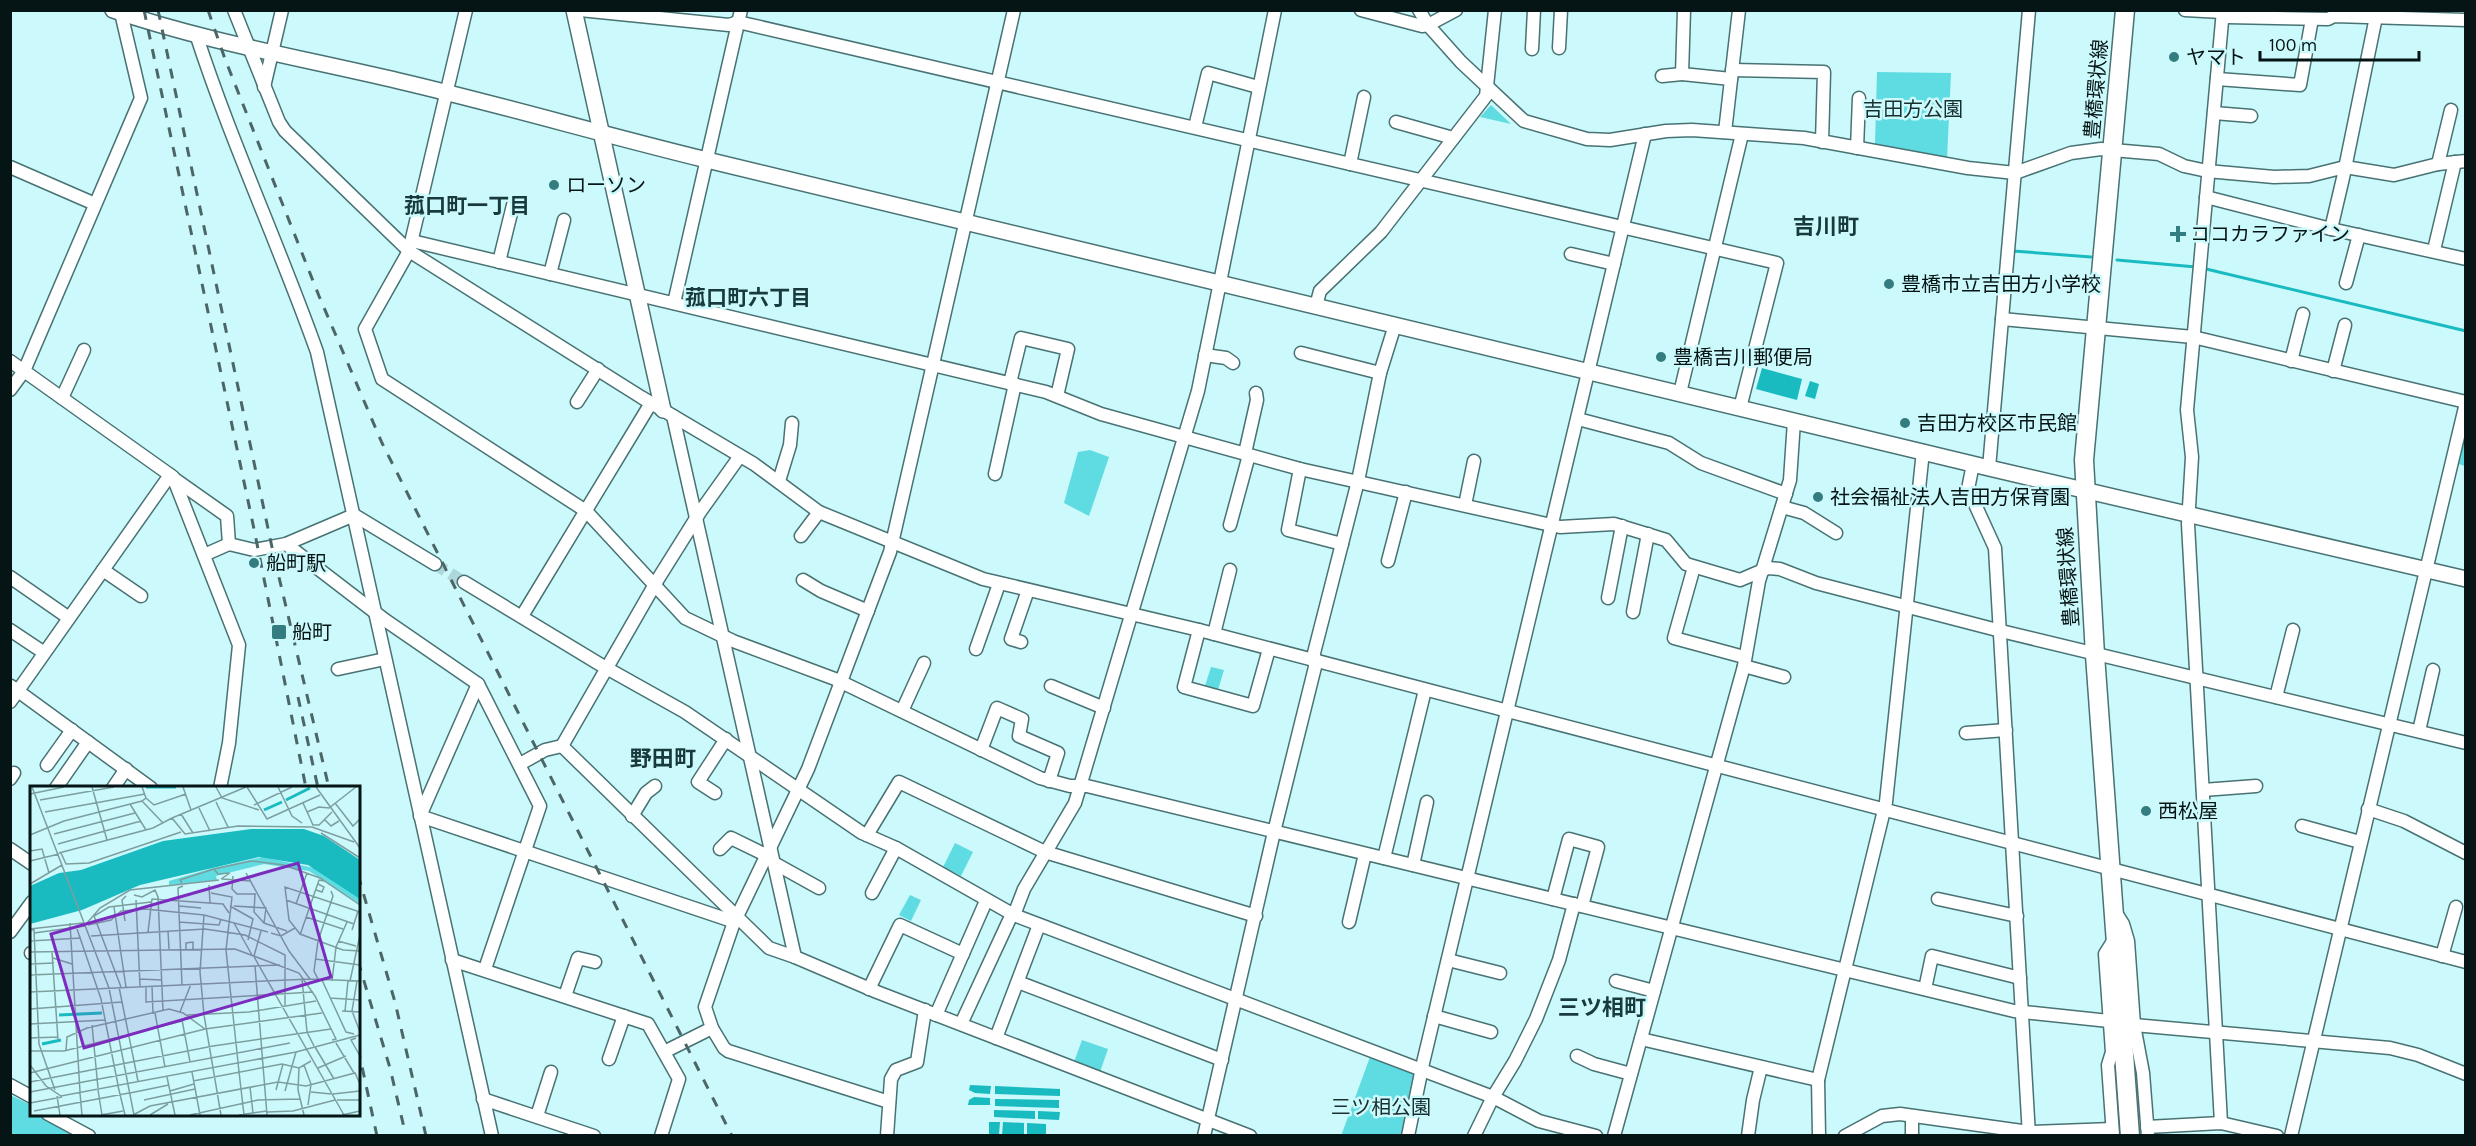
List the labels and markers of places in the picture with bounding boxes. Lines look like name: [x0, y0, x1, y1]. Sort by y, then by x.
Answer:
place label: ヤマト: [2186, 46, 2246, 69]
marker: ヤマト: [2167, 50, 2181, 64]
place label: ローソン: [566, 174, 646, 197]
marker: ローソン: [547, 178, 561, 192]
place label: ココカラファイン: [2190, 223, 2350, 246]
marker: ココカラファイン: [2171, 227, 2185, 241]
place label: 豊橋市立吉田方小学校: [1901, 273, 2101, 296]
marker: 豊橋市立吉田方小学校: [1882, 277, 1896, 291]
place label: 豊橋吉川郵便局: [1673, 346, 1813, 369]
marker: 豊橋吉川郵便局: [1654, 350, 1668, 364]
place label: 吉田方校区市民館: [1917, 412, 2077, 435]
marker: 吉田方校区市民館: [1898, 416, 1912, 430]
place label: 社会福祉法人吉田方保育園: [1830, 486, 2070, 509]
marker: 社会福祉法人吉田方保育園: [1811, 490, 1825, 504]
place label: 船町駅: [266, 552, 326, 575]
marker: 船町駅: [247, 556, 261, 570]
place label: 船町: [292, 621, 332, 644]
marker: 船町: [270, 623, 288, 641]
place label: 西松屋: [2158, 800, 2218, 823]
marker: 西松屋: [2139, 804, 2153, 818]

